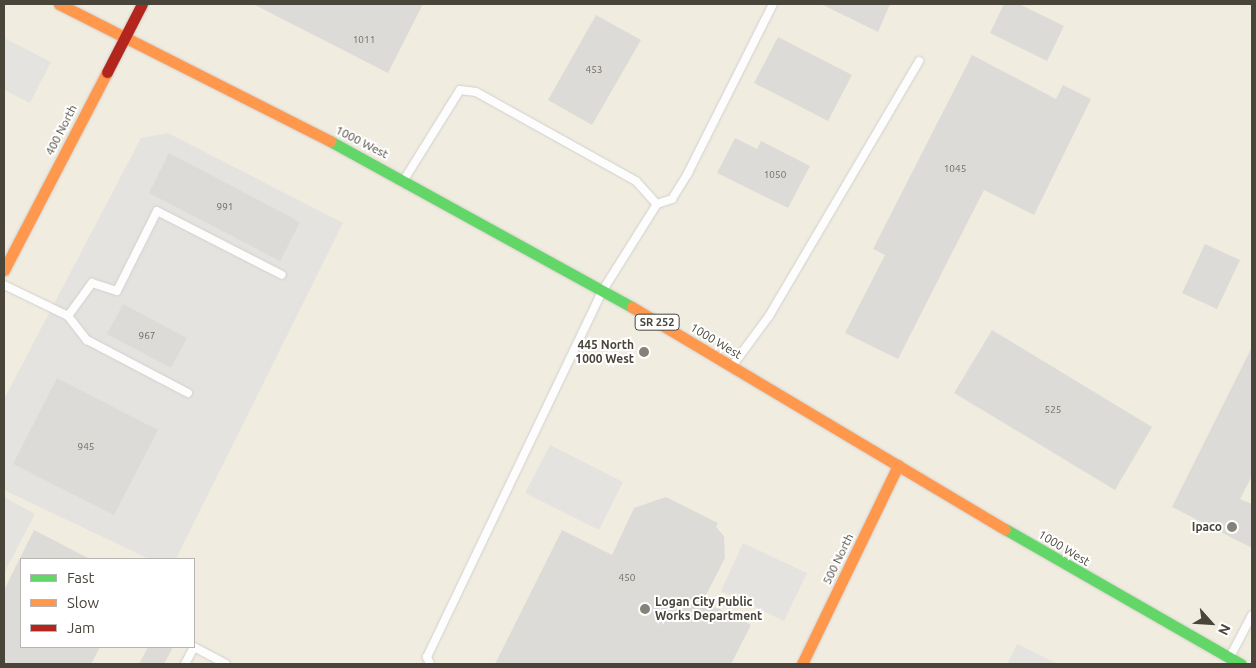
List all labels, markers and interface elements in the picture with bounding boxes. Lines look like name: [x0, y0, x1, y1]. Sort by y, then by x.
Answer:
house number: 1011: [353, 34, 375, 46]
house number: 453: [586, 64, 602, 76]
street label: 400 North: [42, 102, 80, 158]
street label: 1000 West: [333, 123, 391, 161]
house number: 1045: [944, 163, 966, 175]
house number: 1050: [764, 169, 786, 181]
house number: 991: [217, 201, 233, 213]
road number: SR 252: [634, 314, 680, 331]
street label: 1000 West: [688, 320, 744, 362]
house number: 967: [139, 330, 155, 342]
place label: 445 North 1000 West: [575, 338, 634, 366]
marker: 445 North 1000 West: [638, 346, 650, 358]
house number: 525: [1045, 404, 1061, 416]
house number: 945: [78, 441, 94, 453]
place label: Ipaco: [1192, 520, 1222, 534]
marker: Ipaco: [1226, 521, 1238, 533]
street label: 1000 West: [1036, 527, 1092, 569]
street label: 500 North: [820, 531, 856, 587]
legend: [20, 558, 195, 648]
text: Fast: [67, 569, 94, 586]
house number: 450: [619, 572, 635, 584]
text: Slow: [67, 594, 99, 611]
place label: Logan City Public Works Department: [655, 595, 762, 623]
north arrow: [1186, 598, 1236, 648]
marker: Logan City Public Works Department: [639, 603, 651, 615]
text: Jam: [67, 619, 95, 636]
text: N: [1215, 621, 1234, 638]

